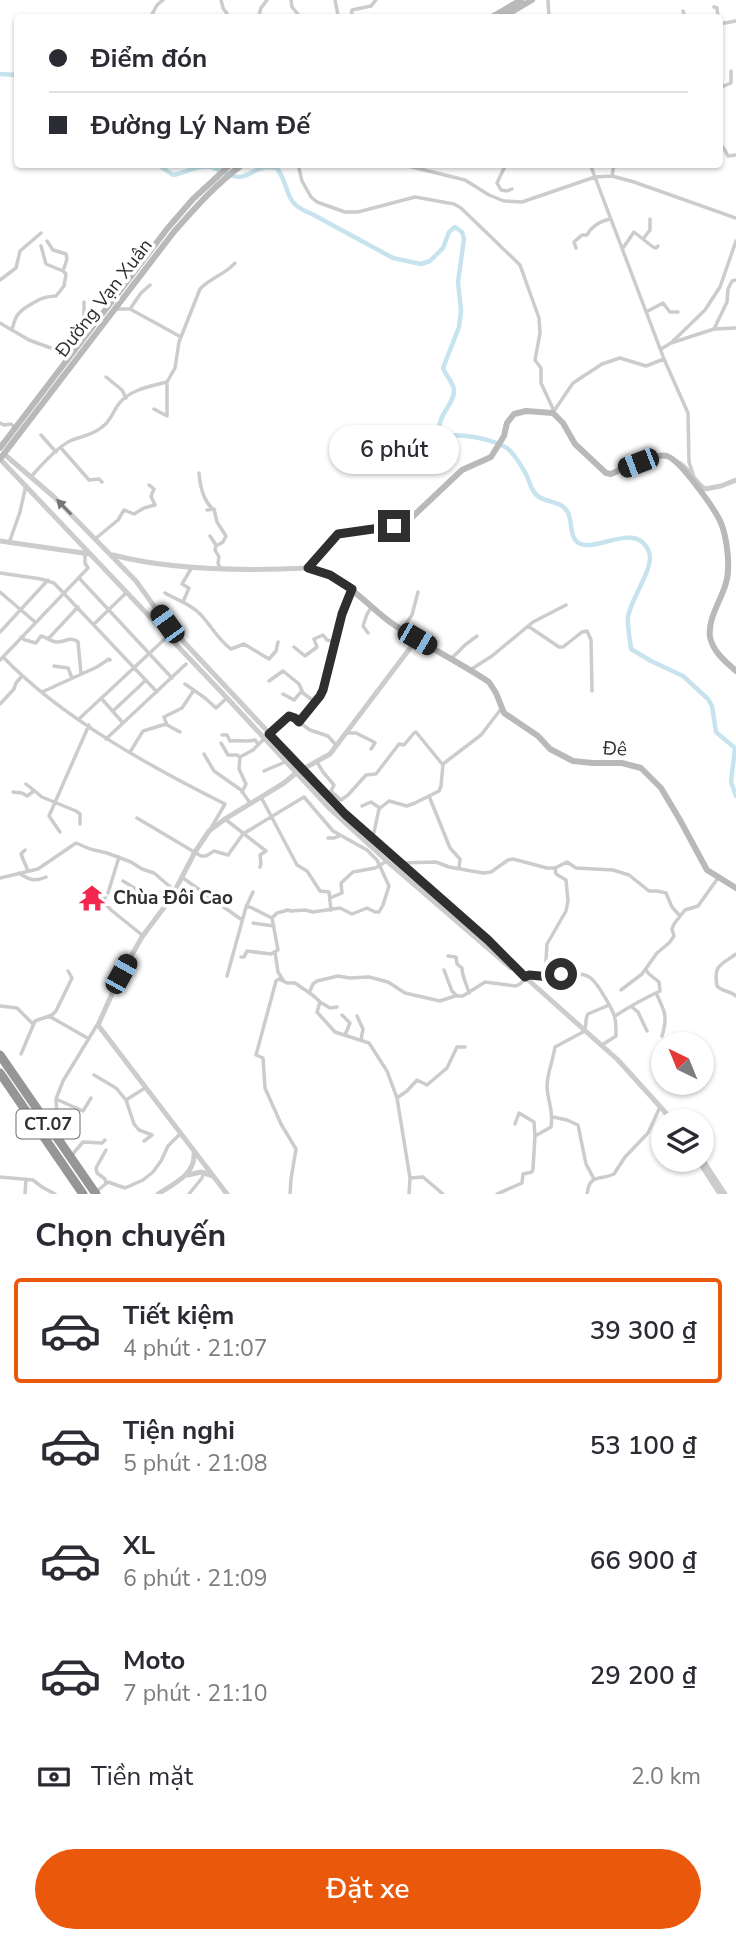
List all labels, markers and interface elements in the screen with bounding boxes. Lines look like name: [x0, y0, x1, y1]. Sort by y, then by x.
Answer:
text: Điểm đón: [91, 41, 207, 76]
text: Đường Lý Nam Đế: [91, 108, 310, 143]
street label: Đường Vạn Xuân: [49, 233, 158, 363]
callout: 6 phút: [329, 424, 459, 474]
text: 6 phút: [360, 434, 428, 465]
car: [615, 446, 662, 480]
one-way arrow: [56, 499, 72, 516]
route end: [378, 510, 410, 542]
car: [147, 601, 188, 647]
car: [394, 619, 441, 659]
street label: Đê: [601, 735, 628, 763]
temple icon: Chùa Đôi Cao: [77, 883, 107, 913]
place label: Chùa Đôi Cao: [113, 885, 233, 911]
car: [102, 951, 141, 997]
route start: [545, 958, 577, 990]
north arrow: [651, 1032, 714, 1096]
map controls: [651, 1032, 714, 1172]
button: layers: [651, 1109, 714, 1172]
road number: CT.07: [16, 1110, 80, 1139]
text: Chọn chuyến: [35, 1214, 226, 1257]
text: Tiết kiệm: [123, 1298, 234, 1333]
icon: car: [39, 1299, 102, 1362]
text: 39 300 ₫: [590, 1313, 697, 1348]
text: 4 phút · 21:07: [123, 1333, 268, 1364]
text: Tiện nghi: [123, 1413, 235, 1448]
icon: car: [39, 1414, 102, 1477]
text: 53 100 ₫: [590, 1428, 697, 1463]
text: 5 phút · 21:08: [123, 1448, 268, 1479]
text: XL: [123, 1528, 155, 1563]
icon: car: [39, 1529, 102, 1592]
text: 66 900 ₫: [590, 1543, 697, 1578]
text: 6 phút · 21:09: [123, 1563, 268, 1594]
text: Moto: [123, 1643, 185, 1678]
icon: car: [39, 1644, 102, 1707]
text: 29 200 ₫: [590, 1658, 697, 1693]
text: 7 phút · 21:10: [123, 1678, 268, 1709]
icon: cash: [35, 1758, 73, 1796]
text: Tiền mặt: [91, 1759, 193, 1794]
text: 2.0 km: [631, 1761, 701, 1792]
button: Đặt xe: [35, 1849, 701, 1929]

